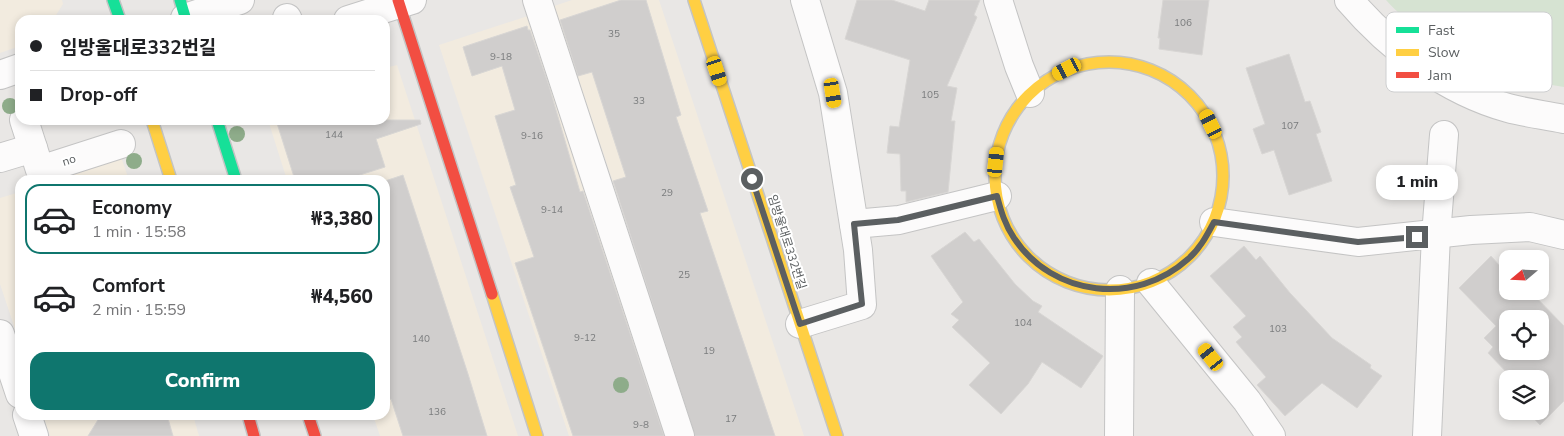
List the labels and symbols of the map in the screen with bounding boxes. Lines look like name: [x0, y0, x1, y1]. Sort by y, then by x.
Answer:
legend: [1386, 12, 1552, 92]
house number: 106: [1174, 16, 1192, 30]
text: Fast: [1428, 21, 1454, 40]
house number: 35: [608, 27, 620, 41]
text: Slow: [1428, 43, 1460, 62]
house number: 9-18: [490, 50, 512, 64]
car: [705, 54, 728, 88]
car: [1050, 56, 1083, 82]
text: Jam: [1427, 66, 1452, 85]
car: [823, 77, 842, 109]
house number: 105: [921, 88, 939, 102]
house number: 33: [633, 94, 645, 108]
car: [1197, 107, 1224, 141]
house number: 107: [1281, 119, 1299, 133]
house number: 144: [325, 128, 343, 142]
house number: 9-16: [521, 129, 543, 143]
car: [986, 146, 1005, 178]
street label: no: [60, 150, 78, 170]
callout: 1 min: [1376, 164, 1458, 200]
route start: [741, 168, 763, 190]
house number: 29: [661, 186, 673, 200]
street label: 임방울대로332번길: [764, 193, 810, 291]
house number: 9-14: [541, 203, 563, 217]
route end: [1406, 226, 1428, 248]
north arrow: [1499, 250, 1549, 300]
house number: 25: [678, 268, 690, 282]
house number: 104: [1014, 316, 1032, 330]
house number: 103: [1269, 322, 1287, 336]
house number: 9-12: [574, 331, 596, 345]
house number: 140: [412, 332, 430, 346]
car: [1195, 341, 1226, 373]
house number: 19: [703, 344, 715, 358]
house number: 136: [428, 405, 446, 419]
house number: 17: [725, 412, 737, 426]
house number: 9-8: [633, 418, 649, 432]

